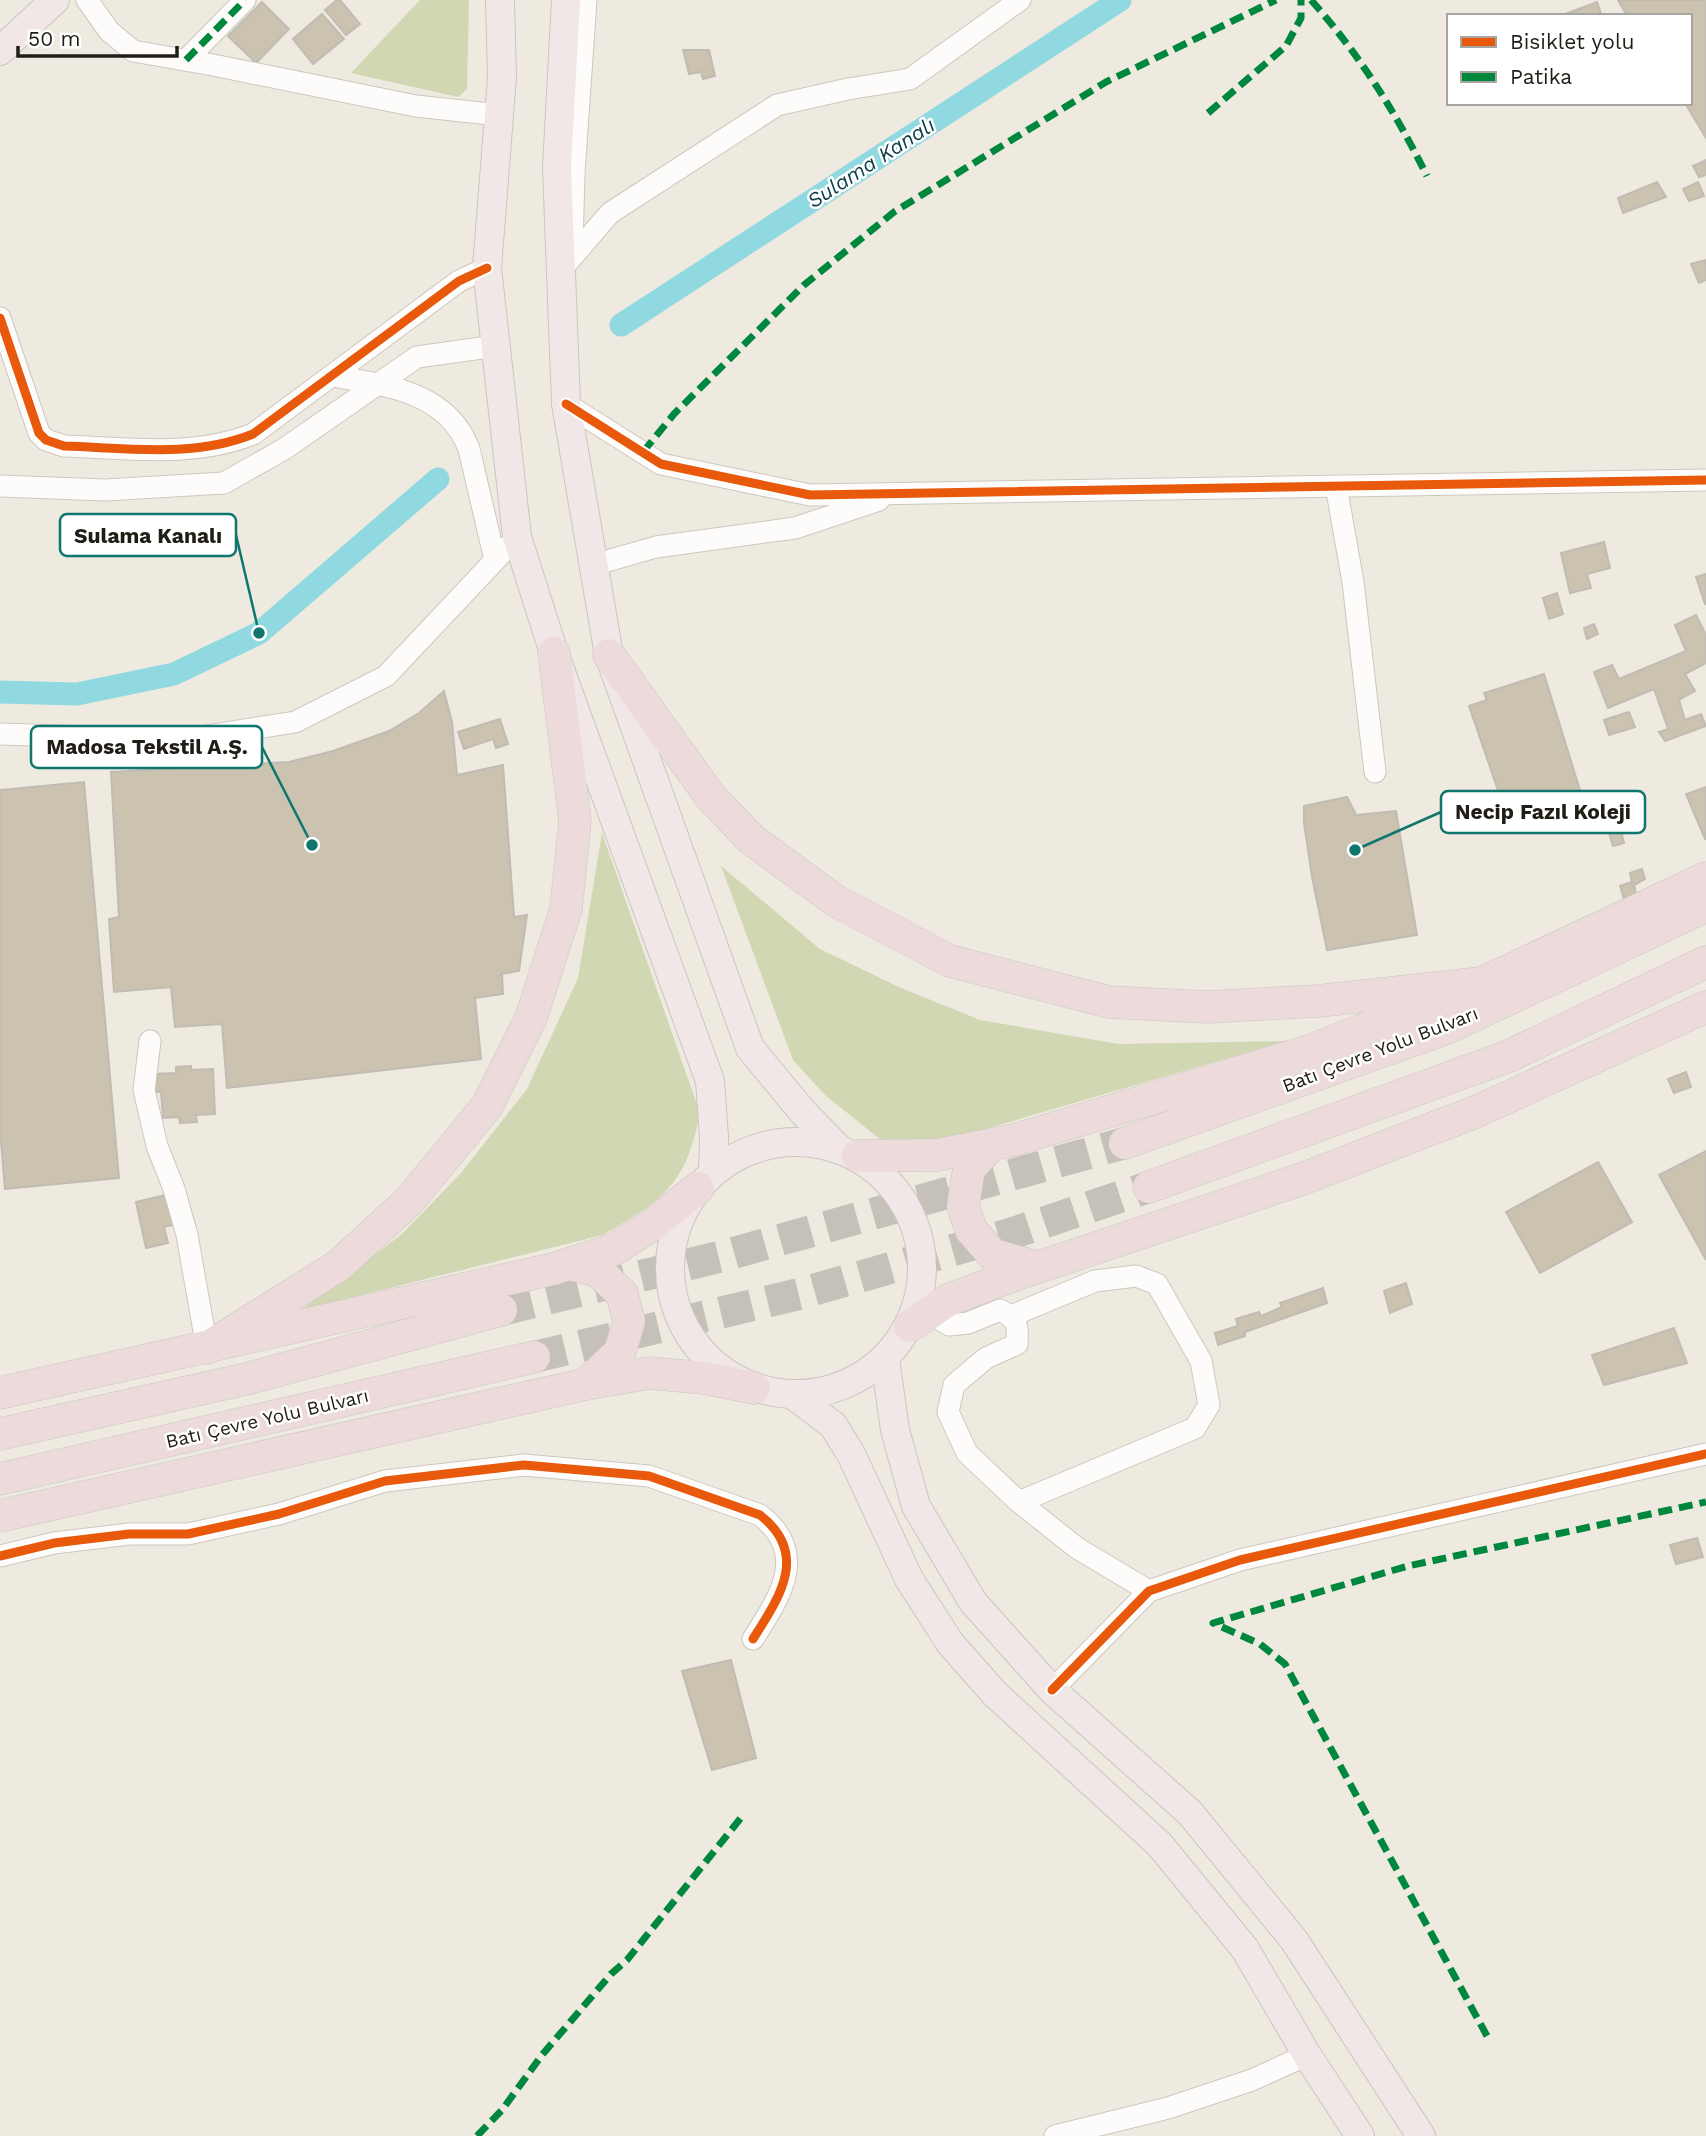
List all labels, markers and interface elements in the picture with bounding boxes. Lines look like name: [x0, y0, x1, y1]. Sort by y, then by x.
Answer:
scale bar: [18, 14, 177, 58]
legend: [1447, 14, 1692, 105]
text: 50 m: [28, 26, 80, 51]
text: Bisiklet yolu: [1510, 29, 1634, 54]
text: Patika: [1510, 64, 1572, 89]
water label: Sulama Kanalı: [802, 112, 939, 213]
callout: Sulama Kanalı: [60, 514, 236, 556]
text: Sulama Kanalı: [74, 523, 222, 548]
callout: Madosa Tekstil A.Ş.: [31, 726, 262, 768]
text: Madosa Tekstil A.Ş.: [46, 734, 248, 759]
callout: Necip Fazıl Koleji: [1441, 791, 1645, 833]
text: Necip Fazıl Koleji: [1455, 799, 1631, 824]
street label: Batı Çevre Yolu Bulvarı: [1279, 1002, 1481, 1097]
street label: Batı Çevre Yolu Bulvarı: [163, 1384, 371, 1453]

